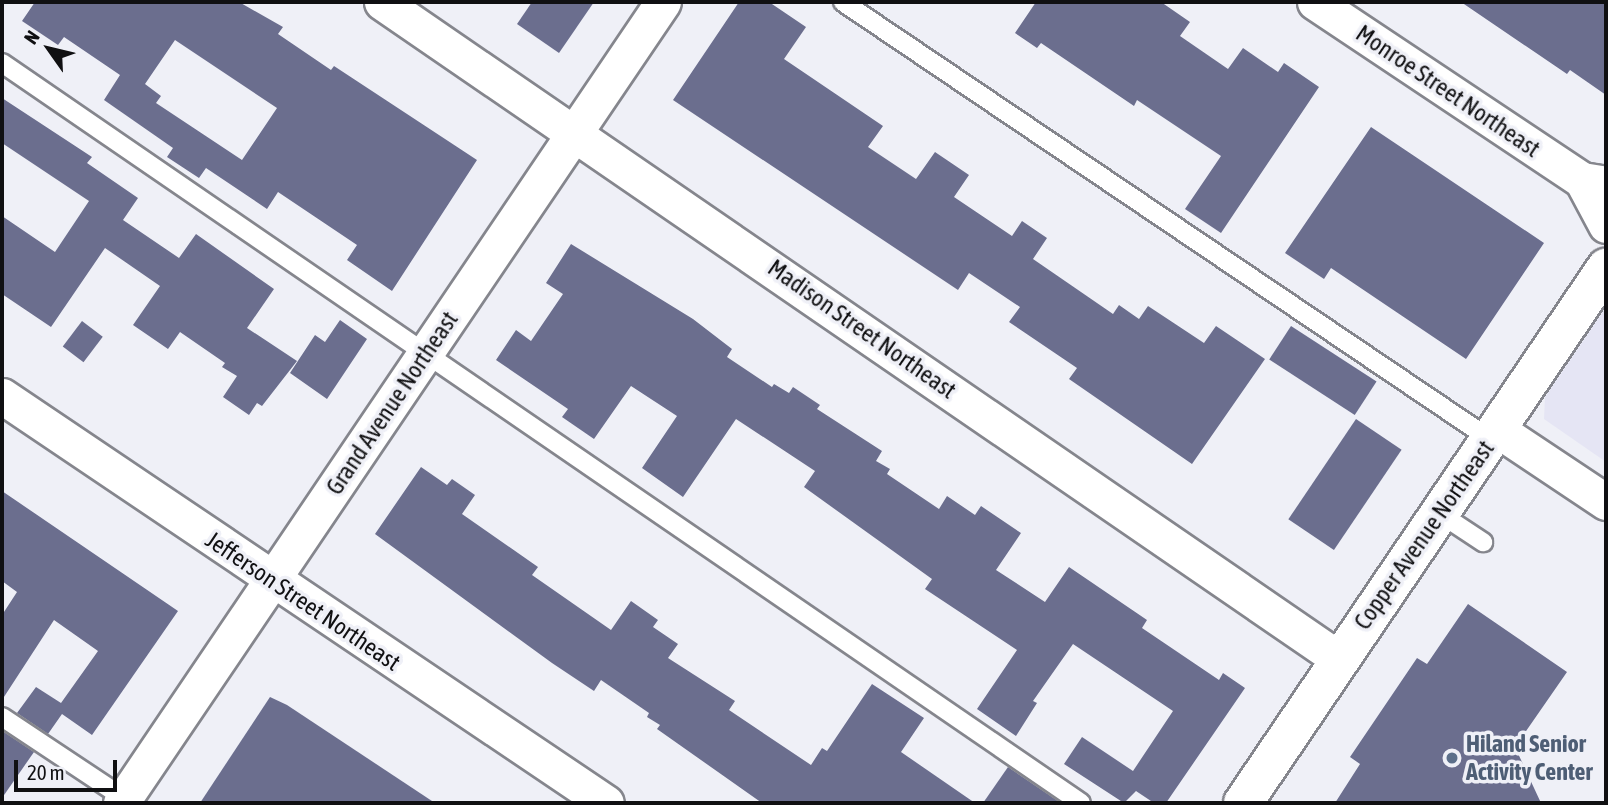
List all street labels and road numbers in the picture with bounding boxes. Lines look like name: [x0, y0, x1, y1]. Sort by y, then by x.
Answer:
street label: Monroe Street Northeast: [1351, 19, 1545, 163]
street label: Madison Street Northeast: [762, 253, 962, 405]
street label: Grand Avenue Northeast: [320, 306, 464, 500]
street label: Copper Avenue Northeast: [1348, 435, 1500, 635]
street label: Jefferson Street Northeast: [200, 525, 406, 677]

